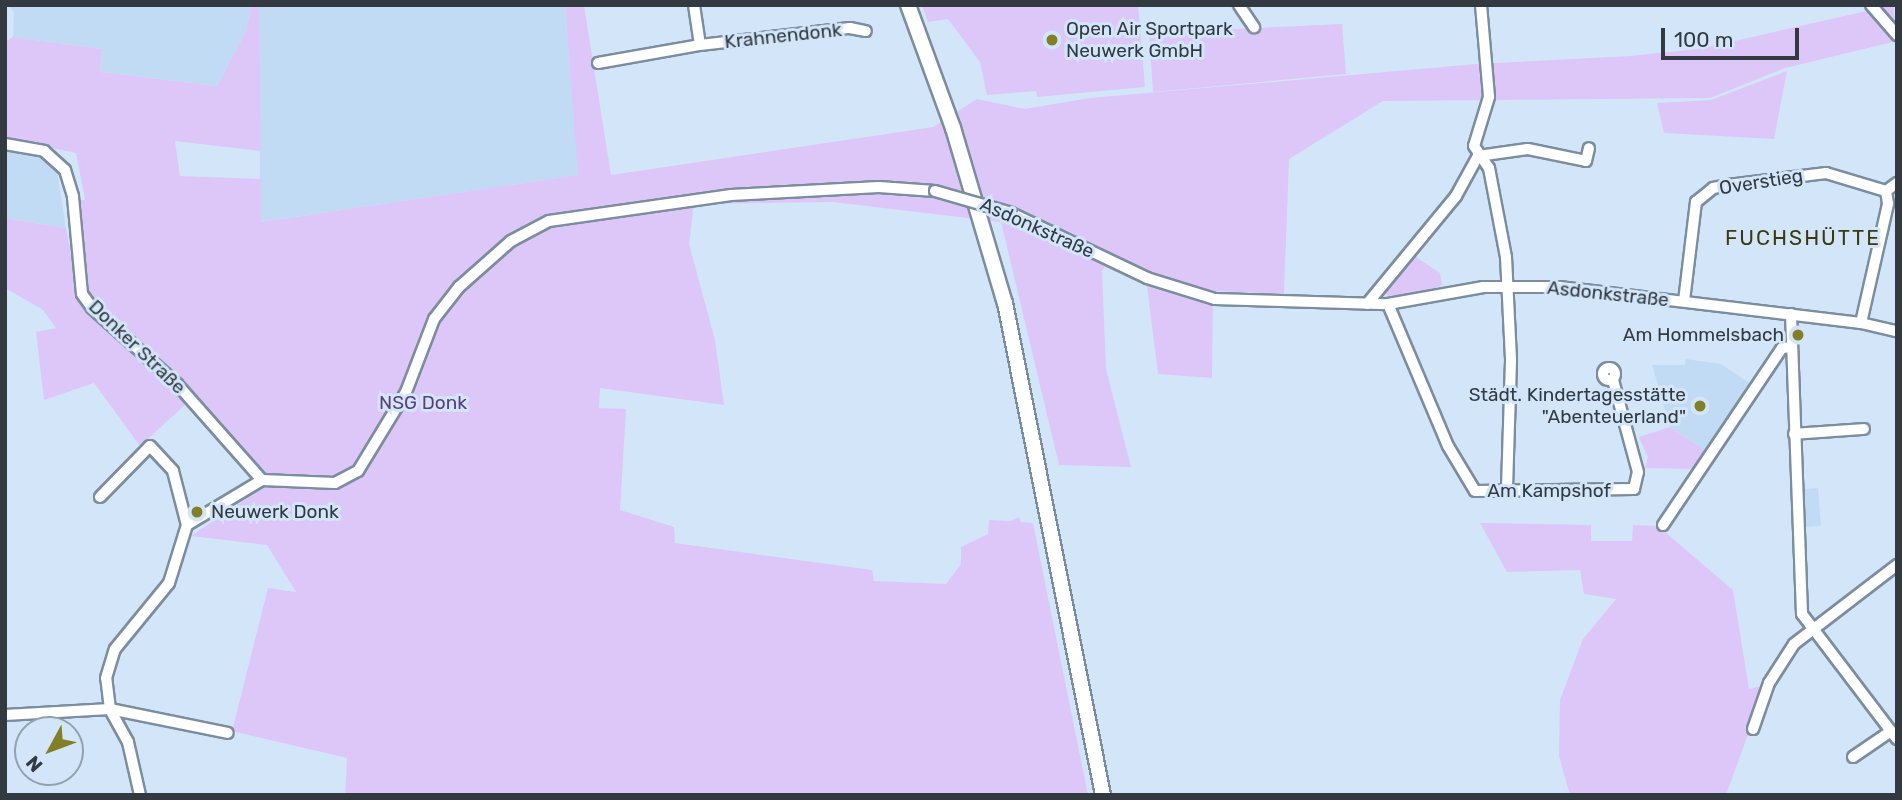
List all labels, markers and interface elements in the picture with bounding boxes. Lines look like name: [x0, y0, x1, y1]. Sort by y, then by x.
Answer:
scale bar: [1664, 14, 1802, 58]
place label: Open Air Sportpark Neuwerk GmbH: [1066, 18, 1234, 62]
street label: Krahnendonk: [723, 19, 843, 53]
text: 100 m: [1674, 27, 1733, 52]
marker: Open Air Sportpark Neuwerk GmbH: [1044, 32, 1060, 48]
street label: Overstieg: [1717, 164, 1805, 200]
street label: Asdonkstraße: [977, 193, 1097, 263]
district label: FUCHSHÜTTE: [1726, 225, 1880, 251]
street label: Asdonkstraße: [1546, 276, 1670, 312]
street label: Donker Straße: [84, 295, 190, 399]
place label: Am Hommelsbach: [1623, 324, 1784, 346]
marker: Am Hommelsbach: [1790, 327, 1806, 343]
place label: Städt. Kindertagesstätte "Abenteuerland": [1469, 384, 1686, 428]
park label: NSG Donk: [379, 392, 467, 414]
marker: Städt. Kindertagesstätte "Abenteuerland": [1692, 398, 1708, 414]
street label: Am Kampshof: [1487, 480, 1611, 502]
place label: Neuwerk Donk: [211, 501, 339, 523]
marker: Neuwerk Donk: [189, 504, 205, 520]
north arrow: [14, 716, 84, 786]
text: N: [21, 751, 47, 777]

